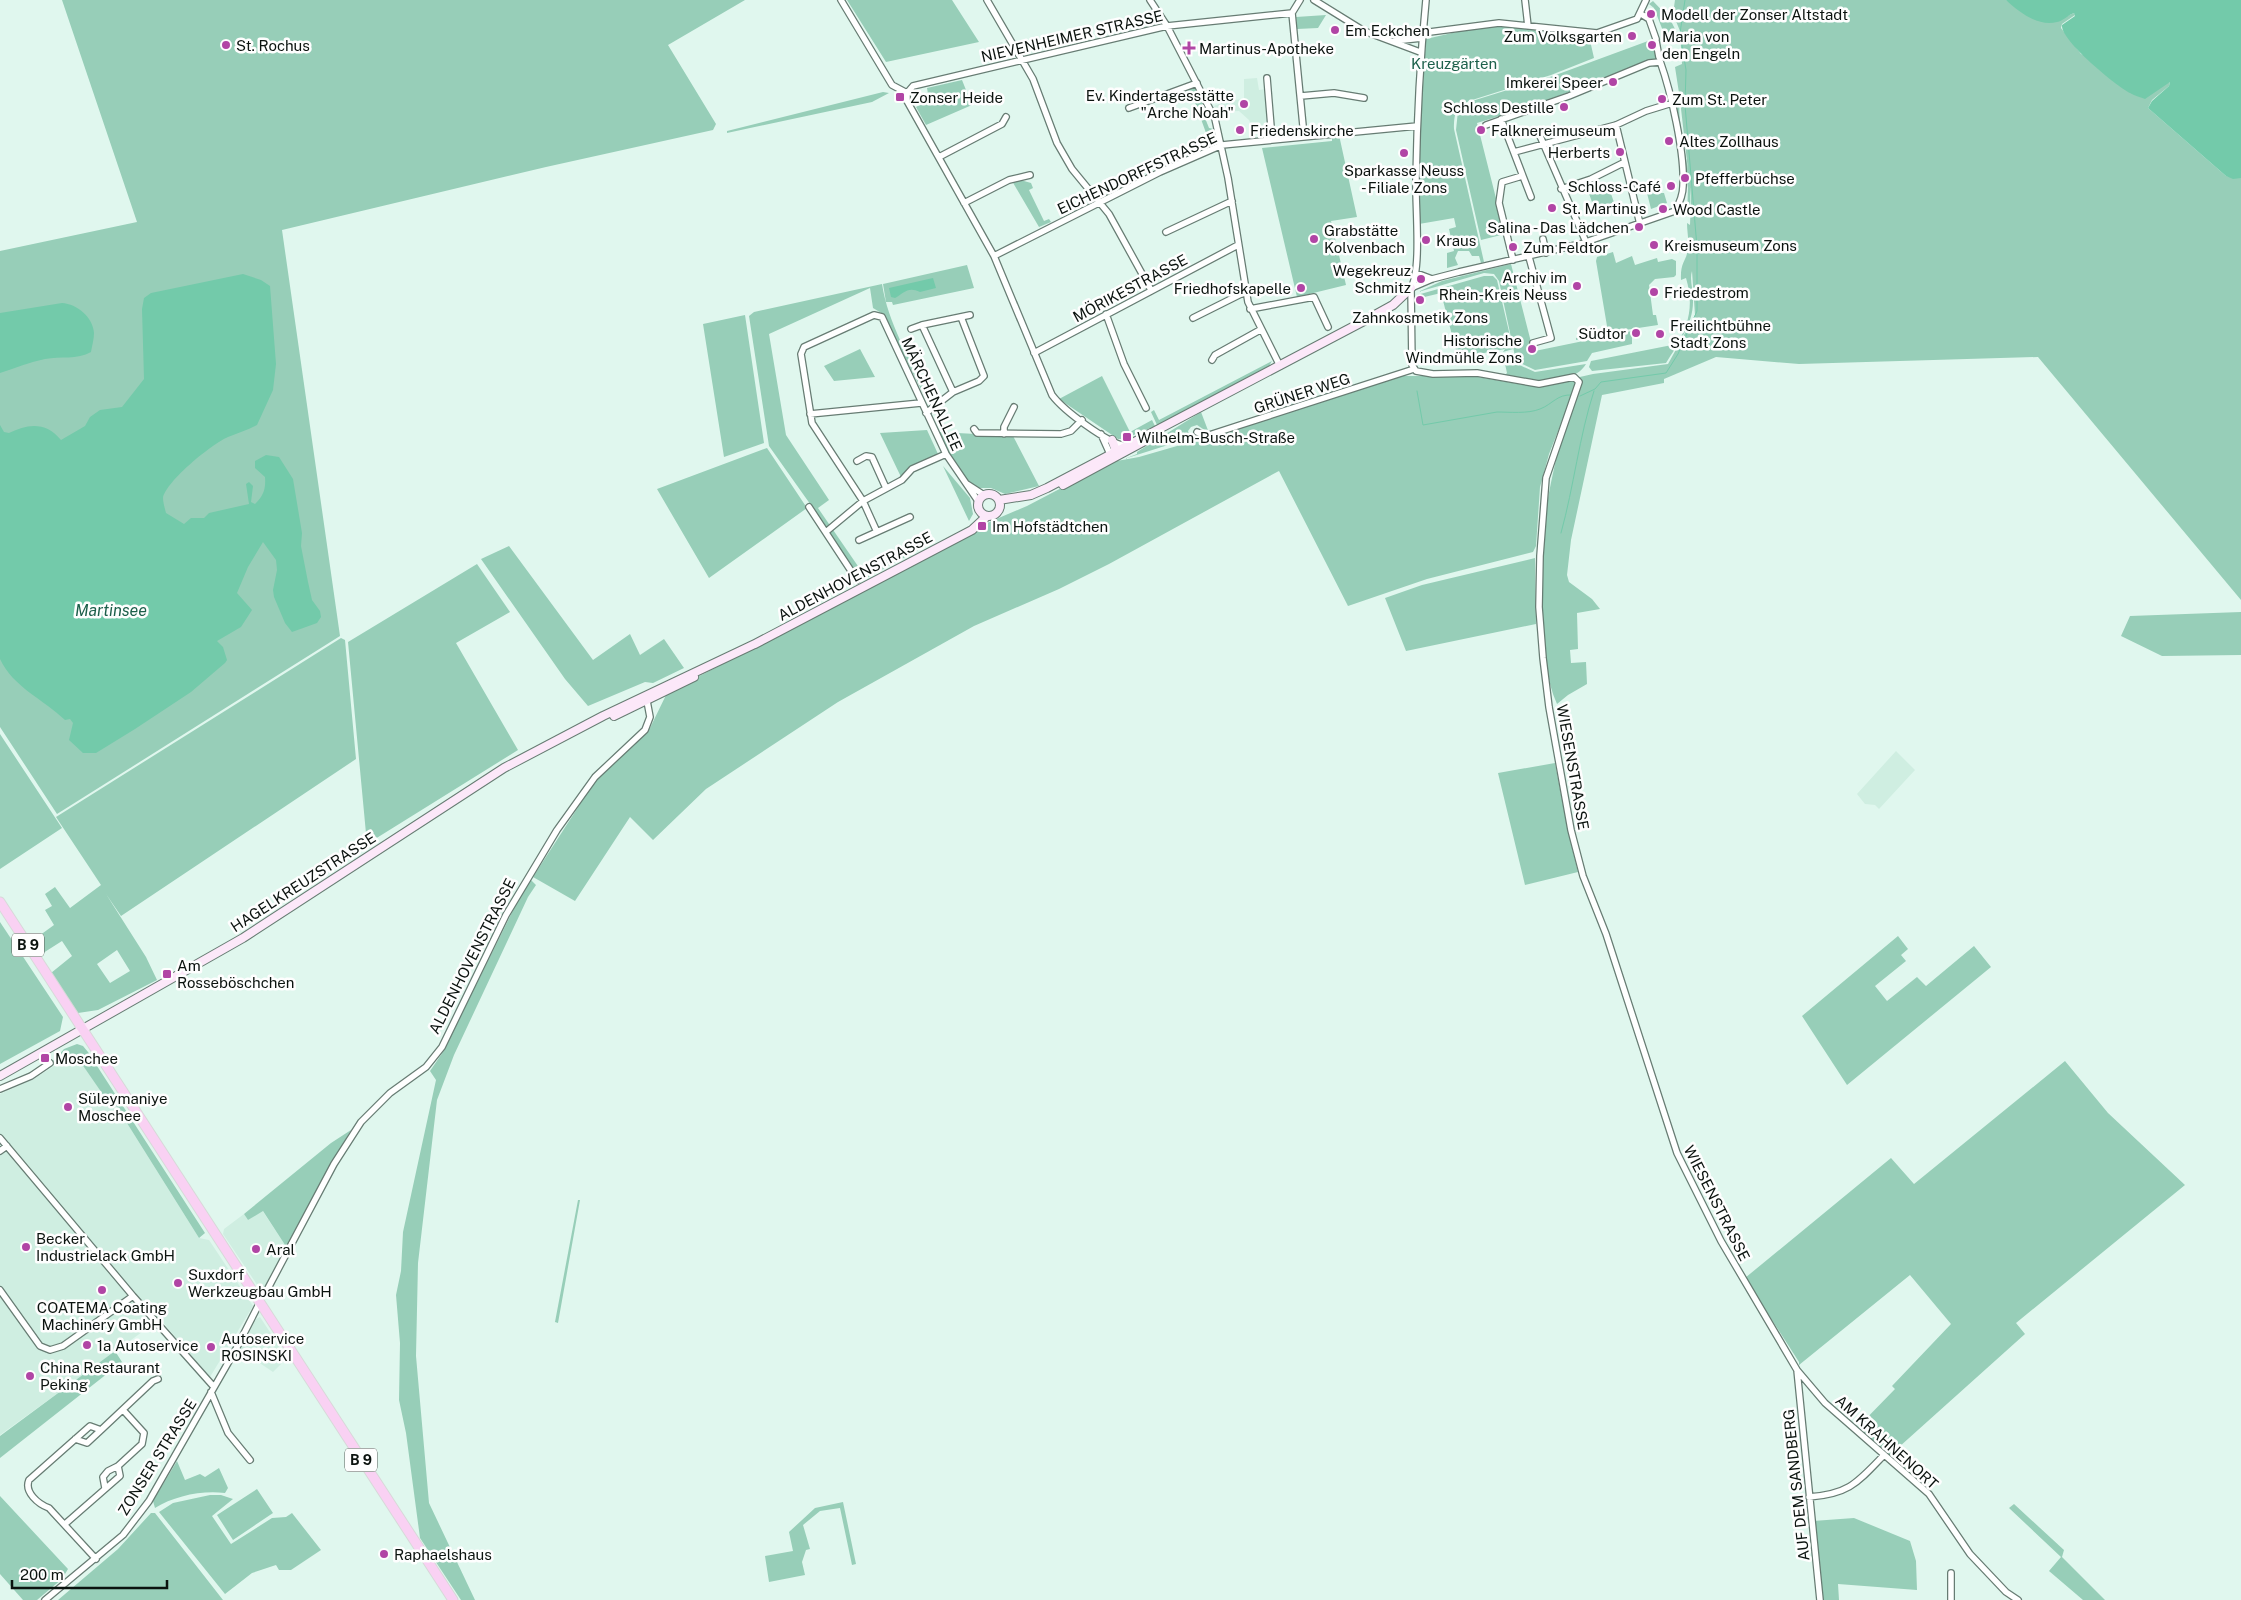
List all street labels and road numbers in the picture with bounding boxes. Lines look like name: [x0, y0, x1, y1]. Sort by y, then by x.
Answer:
street label: NIEVENHEIMER STRASSE: [979, 7, 1165, 65]
street label: EICHENDORFFSTRASSE: [1054, 128, 1220, 218]
street label: MÖRIKESTRASSE: [1069, 250, 1190, 325]
street label: MÄRCHENALLEE: [898, 334, 967, 453]
street label: GRÜNER WEG: [1251, 368, 1352, 417]
street label: ALDENHOVENSTRASSE: [775, 528, 935, 624]
street label: WIESENSTRASSE: [1554, 703, 1592, 831]
street label: HAGELKREUZSTRASSE: [227, 829, 379, 935]
street label: ALDENHOVENSTRASSE: [425, 875, 519, 1037]
road number: B 9: [12, 934, 44, 956]
street label: WIESENSTRASSE: [1681, 1142, 1753, 1264]
street label: AM KRAHNENORT: [1832, 1391, 1942, 1493]
street label: ZONSER STRASSE: [114, 1396, 200, 1518]
street label: AUF DEM SANDBERG: [1780, 1408, 1812, 1562]
road number: B 9: [345, 1448, 377, 1472]

